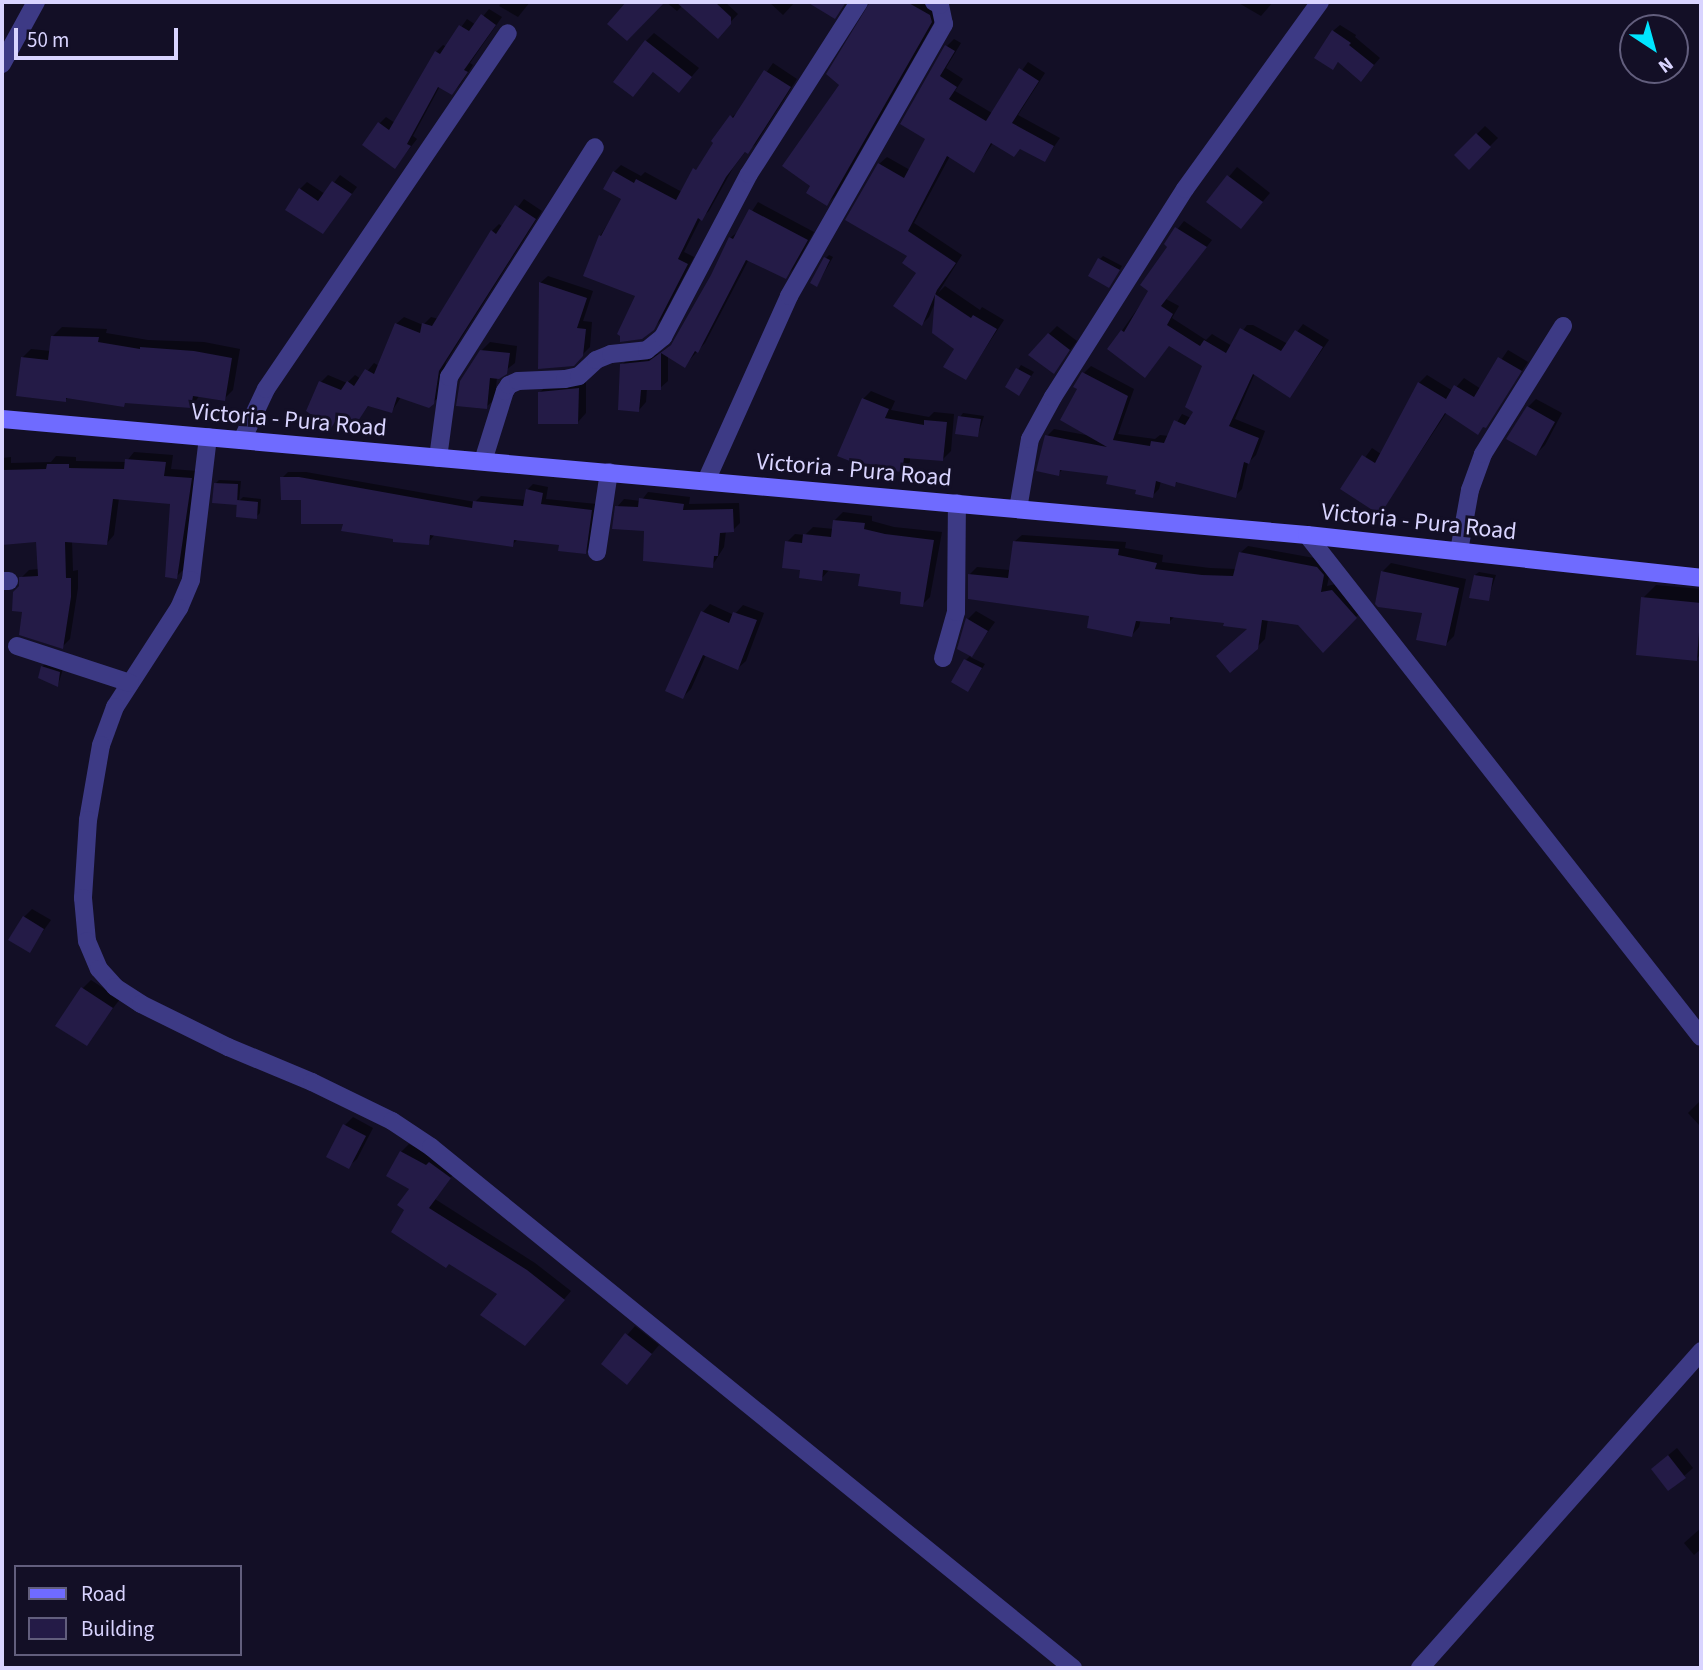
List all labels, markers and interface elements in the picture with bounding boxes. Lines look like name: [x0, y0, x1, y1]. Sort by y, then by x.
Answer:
scale bar: [18, 14, 182, 58]
north arrow: [1619, 14, 1689, 84]
text: 50 m: [27, 25, 69, 55]
text: N: [1652, 50, 1679, 79]
street label: Victoria - Pura Road: [190, 397, 388, 443]
street label: Victoria - Pura Road: [755, 447, 953, 493]
street label: Victoria - Pura Road: [1320, 497, 1518, 547]
legend: [14, 1565, 242, 1656]
text: Road: [81, 1579, 126, 1609]
text: Building: [81, 1614, 154, 1644]

